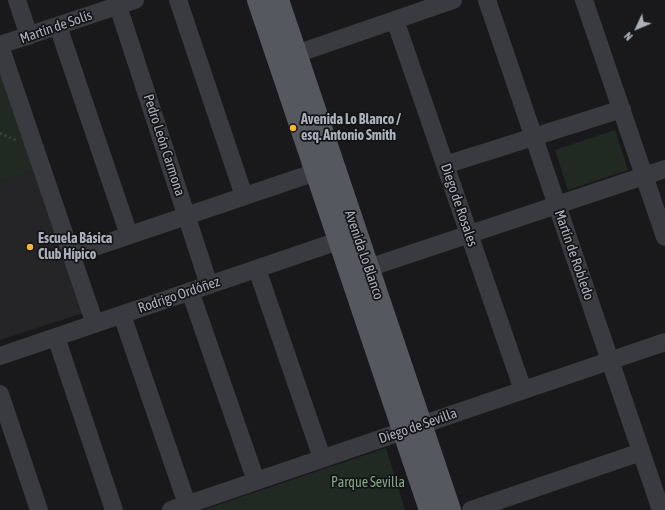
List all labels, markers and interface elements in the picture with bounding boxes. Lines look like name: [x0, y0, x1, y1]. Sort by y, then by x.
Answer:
street label: Martín de Solís: [18, 7, 94, 47]
north arrow: [617, 8, 657, 48]
text: N: [622, 30, 635, 43]
street label: Pedro León Carmona: [140, 92, 188, 198]
place label: Avenida Lo Blanco / esq. Antonio Smith: [301, 112, 401, 144]
marker: Avenida Lo Blanco / esq. Antonio Smith: [288, 123, 298, 133]
street label: Diego de Rosales: [437, 161, 481, 249]
street label: Avenida Lo Blanco: [341, 208, 387, 302]
street label: Martín de Robledo: [551, 208, 597, 302]
place label: Escuela Básica Club Hípico: [38, 231, 112, 264]
marker: Escuela Básica Club Hípico: [25, 242, 35, 252]
street label: Rodrigo Ordóñez: [136, 273, 222, 317]
street label: Diego de Sevilla: [377, 405, 459, 447]
park label: Parque Sevilla: [331, 475, 405, 491]

